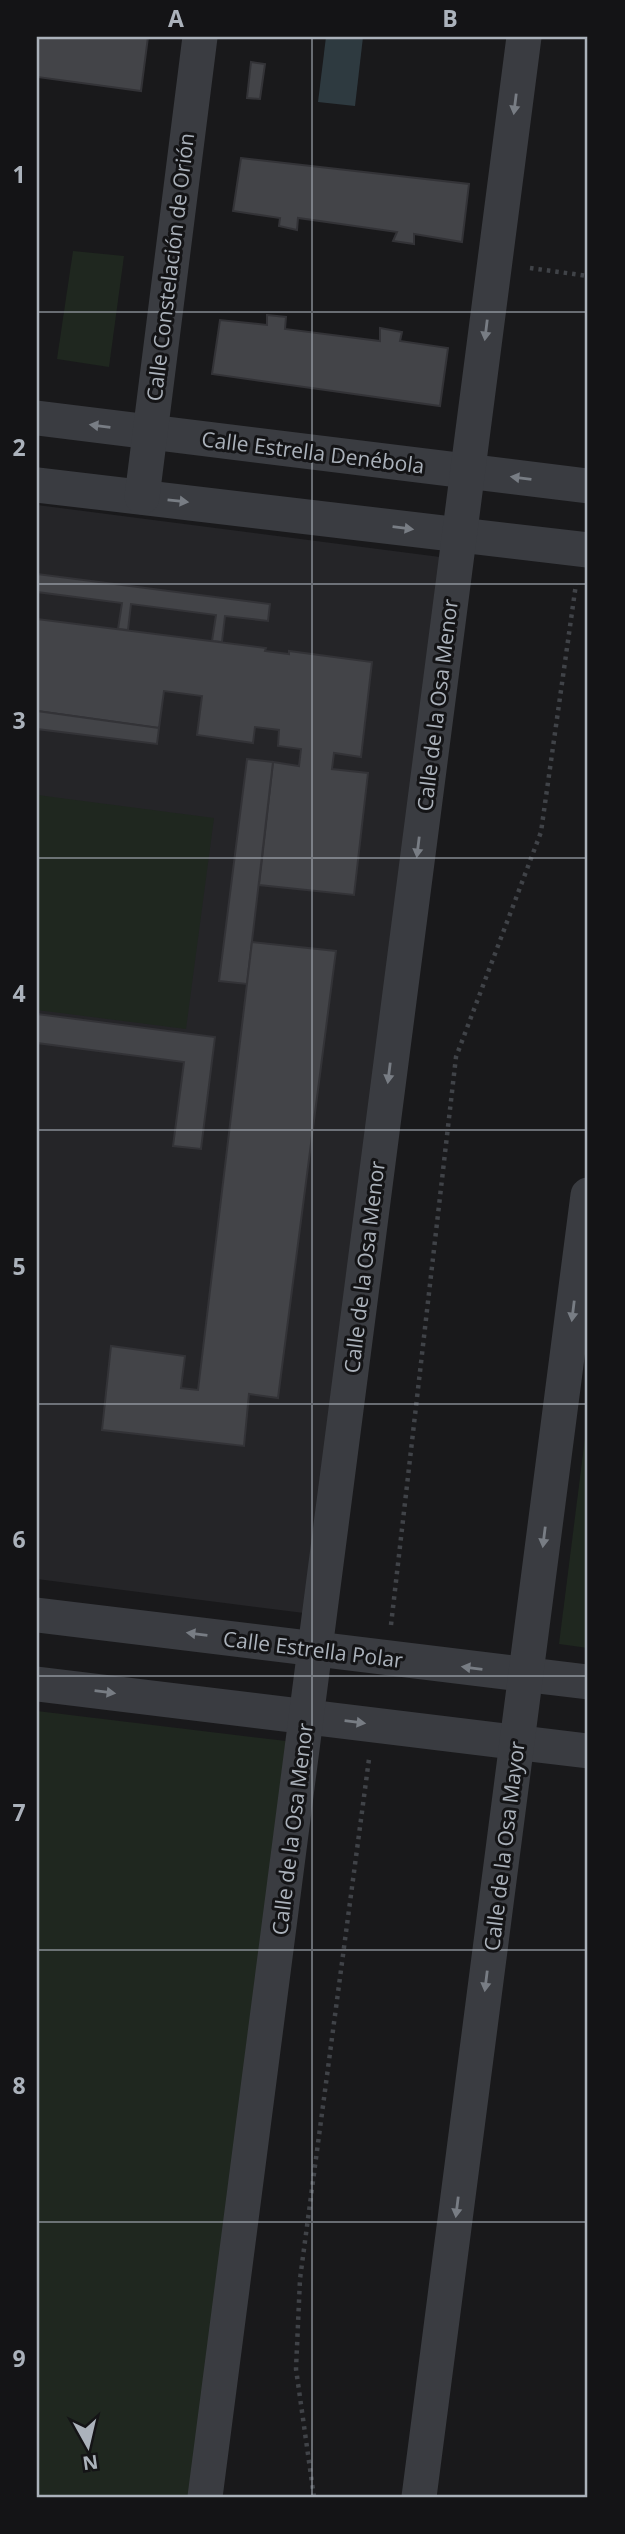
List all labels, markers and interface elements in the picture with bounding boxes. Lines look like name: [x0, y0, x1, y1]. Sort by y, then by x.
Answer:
text: A: [168, 2, 184, 34]
text: B: [442, 2, 458, 34]
one-way arrow: [509, 94, 520, 116]
street label: Calle Constelación de Orión: [140, 131, 200, 403]
text: 1: [12, 158, 26, 190]
one-way arrow: [480, 319, 491, 341]
one-way arrow: [89, 420, 111, 431]
street label: Calle Estrella Denébola: [200, 424, 426, 480]
text: 2: [12, 431, 26, 463]
one-way arrow: [509, 473, 531, 484]
one-way arrow: [167, 496, 189, 507]
one-way arrow: [393, 522, 415, 533]
street label: Calle de la Osa Menor: [410, 597, 464, 813]
text: 3: [12, 704, 26, 736]
one-way arrow: [413, 836, 424, 858]
text: 4: [12, 977, 26, 1009]
one-way arrow: [384, 1062, 395, 1084]
street label: Calle de la Osa Menor: [337, 1159, 391, 1375]
text: 5: [12, 1250, 26, 1282]
one-way arrow: [568, 1300, 579, 1322]
text: 6: [12, 1523, 26, 1555]
one-way arrow: [538, 1526, 549, 1548]
street label: Calle Estrella Polar: [222, 1624, 405, 1674]
one-way arrow: [186, 1629, 208, 1640]
one-way arrow: [461, 1663, 483, 1674]
one-way arrow: [94, 1686, 116, 1697]
one-way arrow: [344, 1717, 366, 1728]
street label: Calle de la Osa Menor: [265, 1721, 319, 1937]
street label: Calle de la Osa Mayor: [477, 1739, 531, 1952]
text: 7: [12, 1796, 26, 1828]
one-way arrow: [481, 1970, 492, 1992]
text: 8: [12, 2069, 26, 2101]
one-way arrow: [451, 2196, 462, 2218]
text: 9: [12, 2342, 26, 2374]
north arrow: [52, 2412, 122, 2482]
text: N: [81, 2449, 100, 2477]

